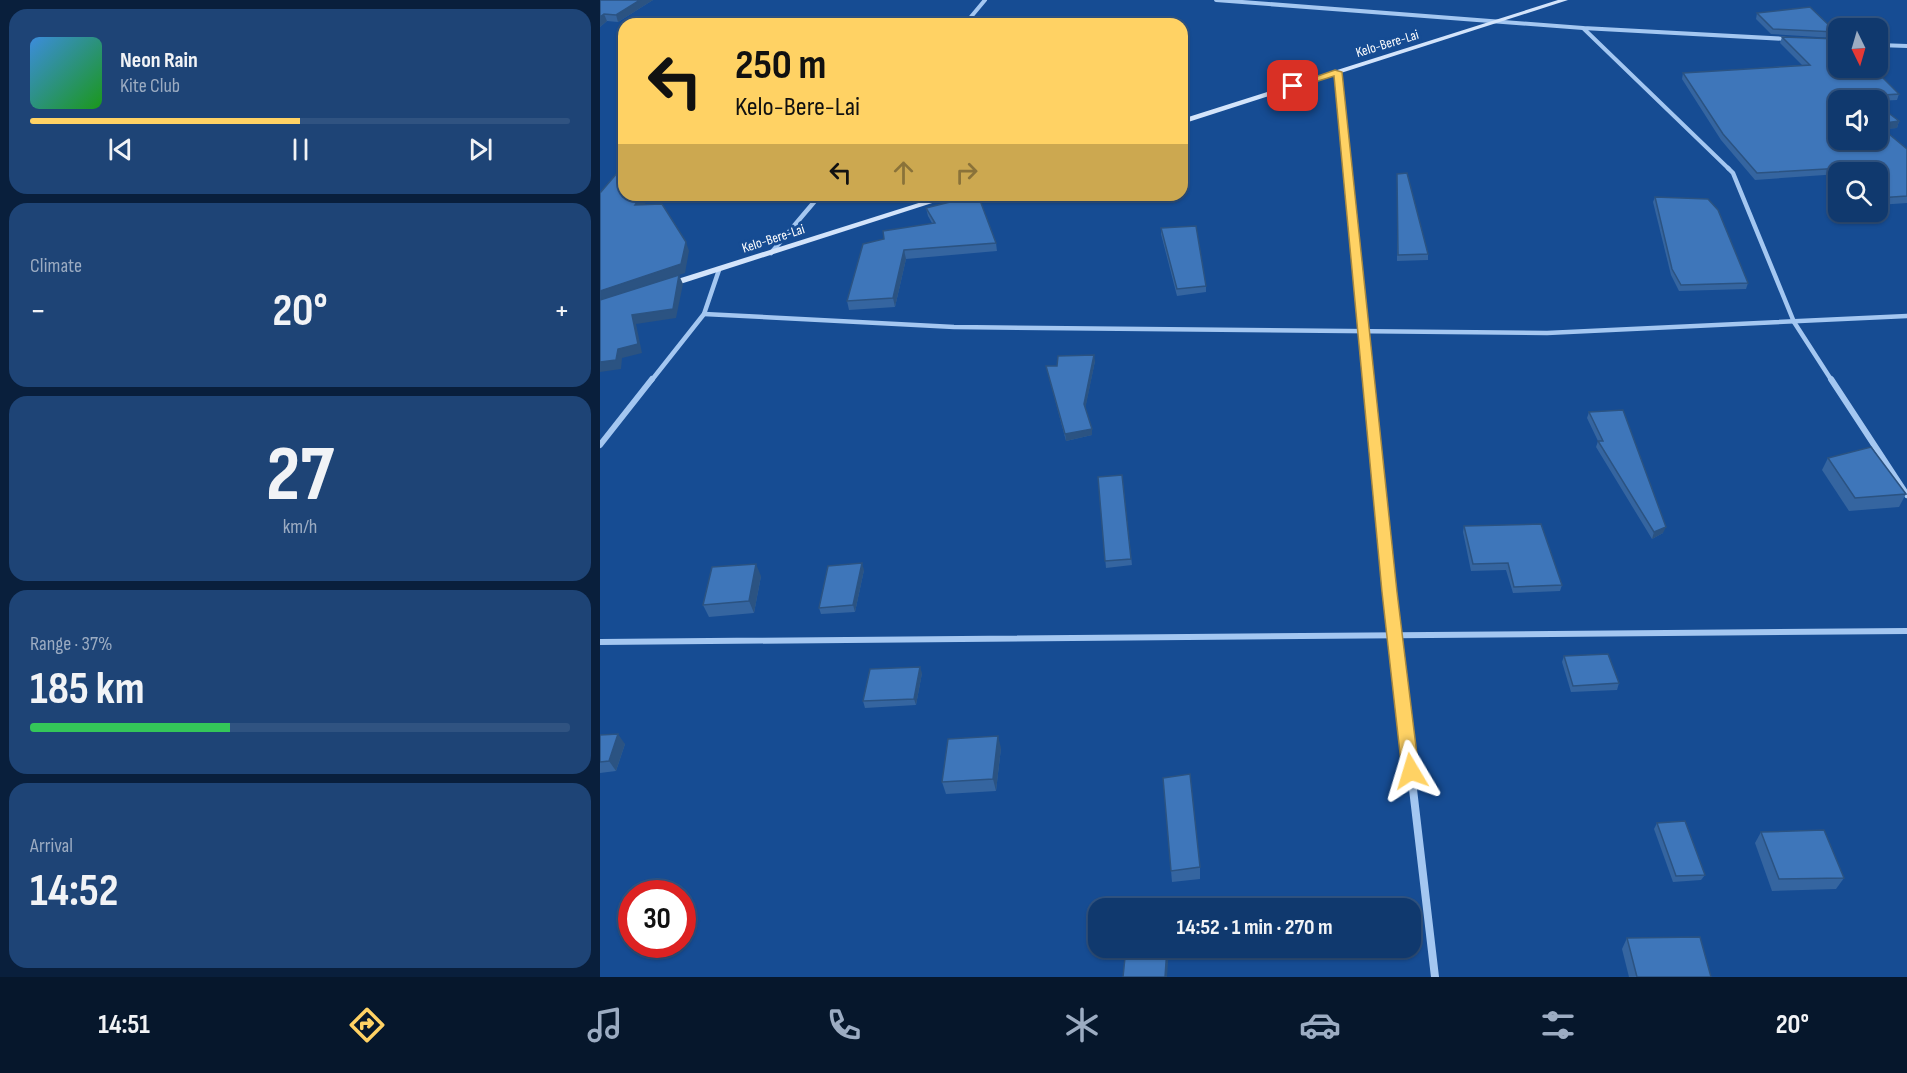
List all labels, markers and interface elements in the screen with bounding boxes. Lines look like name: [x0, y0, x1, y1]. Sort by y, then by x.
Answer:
north arrow: [1828, 18, 1888, 78]
map controls: [1828, 18, 1888, 222]
street label: Kelo-Bere-Lai: [1354, 26, 1421, 61]
text: 250 m: [735, 40, 826, 91]
icon: left: [636, 42, 714, 120]
text: Neon Rain: [120, 47, 198, 74]
pin: [1267, 60, 1318, 111]
icon: arrive: [1276, 69, 1309, 102]
text: Kite Club: [120, 74, 180, 98]
button: sound: [1828, 90, 1888, 150]
text: Kelo-Bere-Lai: [735, 91, 860, 123]
icon: previous: [104, 133, 137, 166]
icon: pause: [284, 133, 317, 166]
icon: next: [464, 133, 497, 166]
icon: left: [824, 156, 857, 189]
icon: ahead: [887, 156, 920, 189]
icon: right: [950, 156, 983, 189]
button: search: [1828, 162, 1888, 222]
street label: Kelo-Bere-Lai: [740, 220, 807, 257]
text: Climate: [30, 254, 82, 278]
text: 20°: [272, 284, 328, 339]
text: −: [30, 291, 46, 331]
text: +: [554, 291, 570, 331]
text: 27: [266, 429, 334, 522]
text: km/h: [283, 515, 317, 539]
text: Range · 37%: [30, 632, 112, 656]
text: 185 km: [30, 662, 145, 717]
position arrow: [1379, 739, 1443, 803]
text: Arrival: [30, 834, 73, 858]
text: 14:52: [30, 864, 118, 919]
speed limit sign: 30: [618, 880, 696, 958]
text: 14:52 · 1 min · 270 m: [1176, 914, 1333, 941]
icon: directions: [346, 1004, 388, 1046]
icon: music: [584, 1004, 626, 1046]
icon: phone: [823, 1004, 865, 1046]
icon: climate: [1061, 1004, 1103, 1046]
icon: car: [1299, 1004, 1341, 1046]
icon: filters: [1537, 1004, 1579, 1046]
text: 14:51: [98, 1009, 150, 1041]
text: 20°: [1776, 1009, 1809, 1041]

